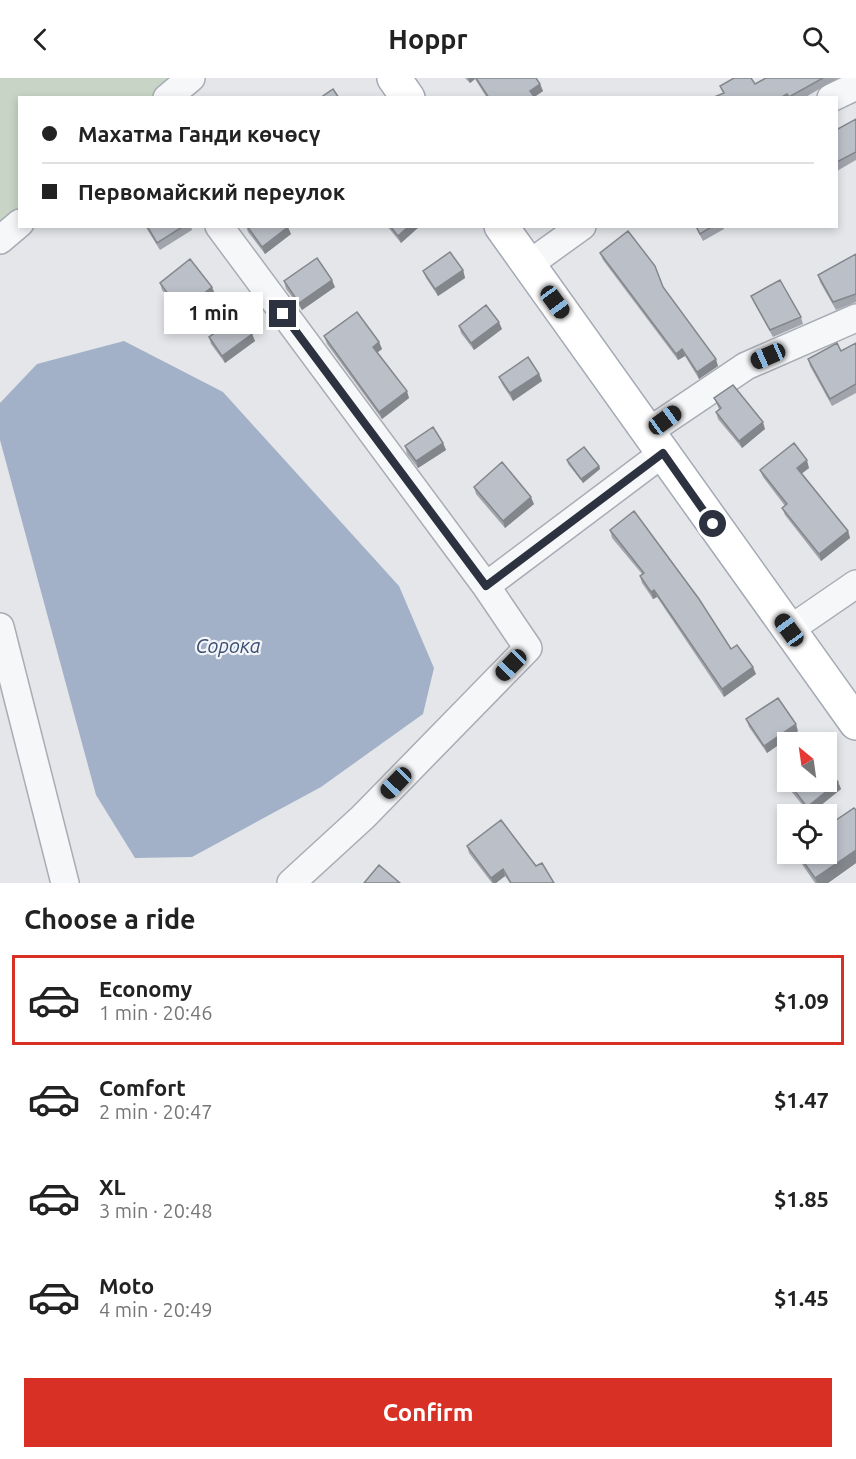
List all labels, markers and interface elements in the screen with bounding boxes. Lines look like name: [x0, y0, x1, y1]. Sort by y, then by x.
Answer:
icon: back: [24, 23, 57, 56]
icon: search: [799, 23, 832, 56]
text: Hoppr: [388, 24, 468, 54]
text: Махатма Ганди көчөсү: [78, 121, 320, 146]
text: Первомайский переулок: [78, 179, 345, 204]
car: [537, 282, 573, 322]
callout: 1 min: [163, 293, 262, 335]
route end: [269, 300, 296, 327]
text: 1 min: [188, 301, 239, 324]
car: [748, 340, 788, 372]
car: [645, 402, 685, 438]
route start: [699, 510, 726, 537]
car: [771, 610, 807, 650]
water label: Сорока: [196, 634, 261, 657]
car: [492, 646, 530, 684]
north arrow: [777, 732, 837, 792]
map controls: [777, 732, 837, 864]
car: [377, 764, 415, 802]
button: locate: [777, 804, 837, 864]
text: Choose a ride: [24, 904, 196, 934]
icon: car: [27, 973, 81, 1027]
text: Economy: [99, 976, 192, 1001]
text: $1.09: [774, 988, 829, 1013]
text: 1 min · 20:46: [99, 1001, 213, 1024]
icon: car: [27, 1072, 81, 1126]
text: Comfort: [99, 1075, 186, 1100]
text: $1.47: [774, 1087, 829, 1112]
text: 2 min · 20:47: [99, 1100, 213, 1123]
icon: car: [27, 1171, 81, 1225]
text: XL: [99, 1174, 126, 1199]
text: $1.85: [774, 1186, 829, 1211]
text: 3 min · 20:48: [99, 1199, 213, 1222]
icon: car: [27, 1270, 81, 1324]
text: Moto: [99, 1273, 154, 1298]
text: $1.45: [774, 1285, 829, 1310]
text: 4 min · 20:49: [99, 1298, 213, 1321]
button: Confirm: [24, 1378, 832, 1447]

